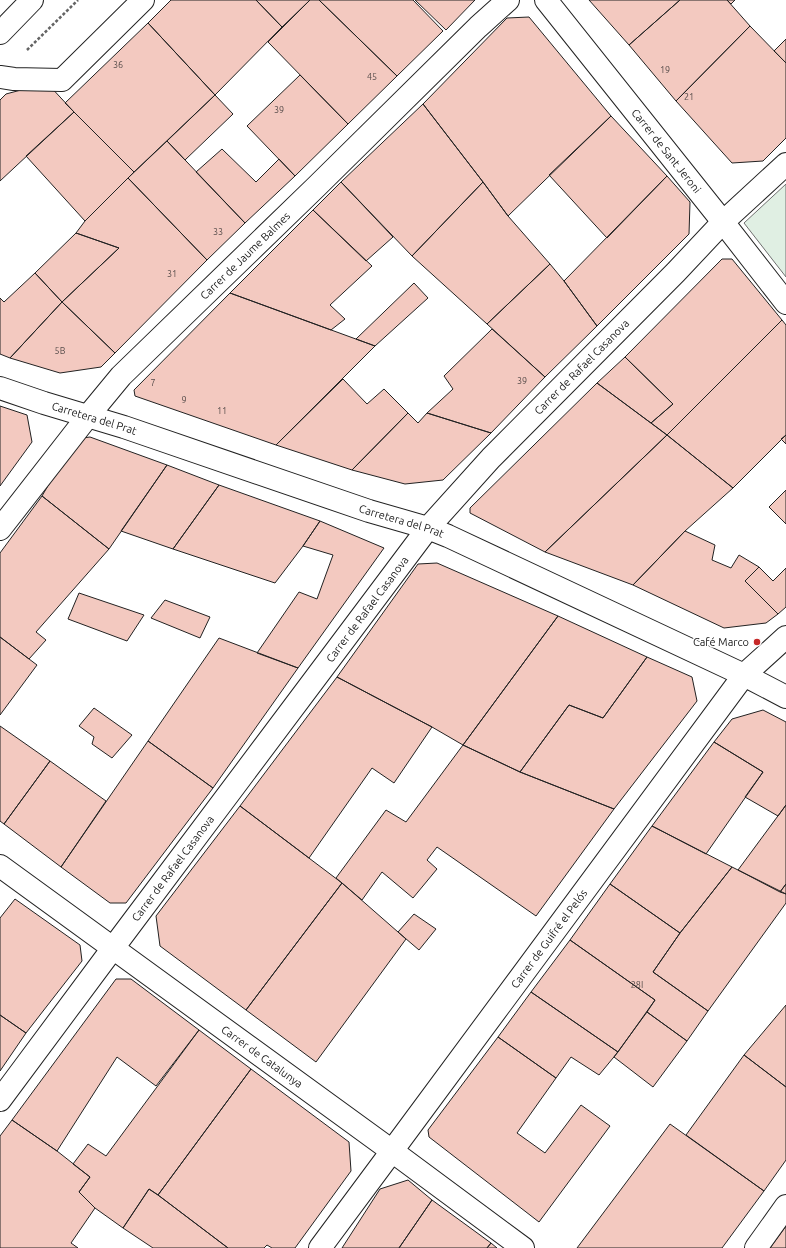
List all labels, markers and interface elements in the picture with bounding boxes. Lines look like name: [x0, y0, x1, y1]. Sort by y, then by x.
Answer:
house number: 36: [113, 60, 123, 70]
house number: 19: [660, 65, 670, 75]
house number: 45: [367, 72, 377, 82]
house number: 21: [684, 92, 694, 102]
house number: 39: [274, 105, 284, 115]
street label: Carrer de Sant Jeroni: [629, 106, 704, 195]
street label: Carrer de Jaume Balmes: [198, 209, 293, 302]
house number: 33: [213, 227, 223, 237]
house number: 31: [167, 269, 177, 279]
street label: Carrer de Rafael Casanova: [532, 317, 631, 417]
house number: 5B: [55, 346, 66, 356]
house number: 39: [517, 376, 527, 386]
house number: 7: [150, 378, 156, 388]
house number: 9: [181, 395, 187, 405]
street label: Carretera del Prat: [50, 400, 139, 437]
house number: 11: [217, 406, 227, 416]
street label: Carretera del Prat: [357, 502, 446, 540]
street label: Carrer de Rafael Casanova: [324, 554, 411, 664]
place label: Café Marco: [693, 636, 749, 648]
marker: Café Marco: [752, 637, 762, 647]
street label: Carrer de Rafael Casanova: [129, 813, 216, 924]
street label: Carrer de Guifré el Pelós: [509, 887, 590, 991]
house number: 28I: [631, 980, 643, 990]
street label: Carrer de Catalunya: [219, 1023, 305, 1090]

